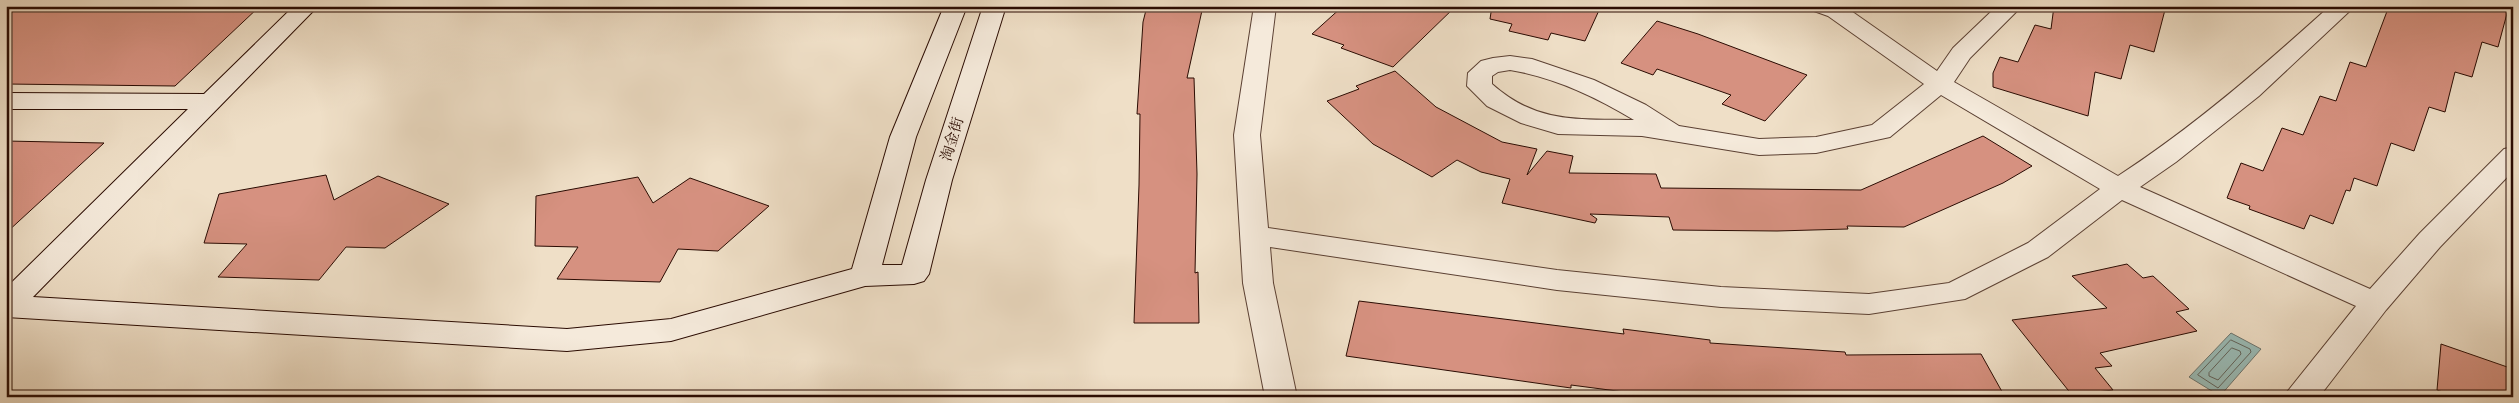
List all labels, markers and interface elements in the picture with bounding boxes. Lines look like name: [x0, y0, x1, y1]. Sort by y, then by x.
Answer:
street label: 淘金街: [937, 115, 968, 163]

